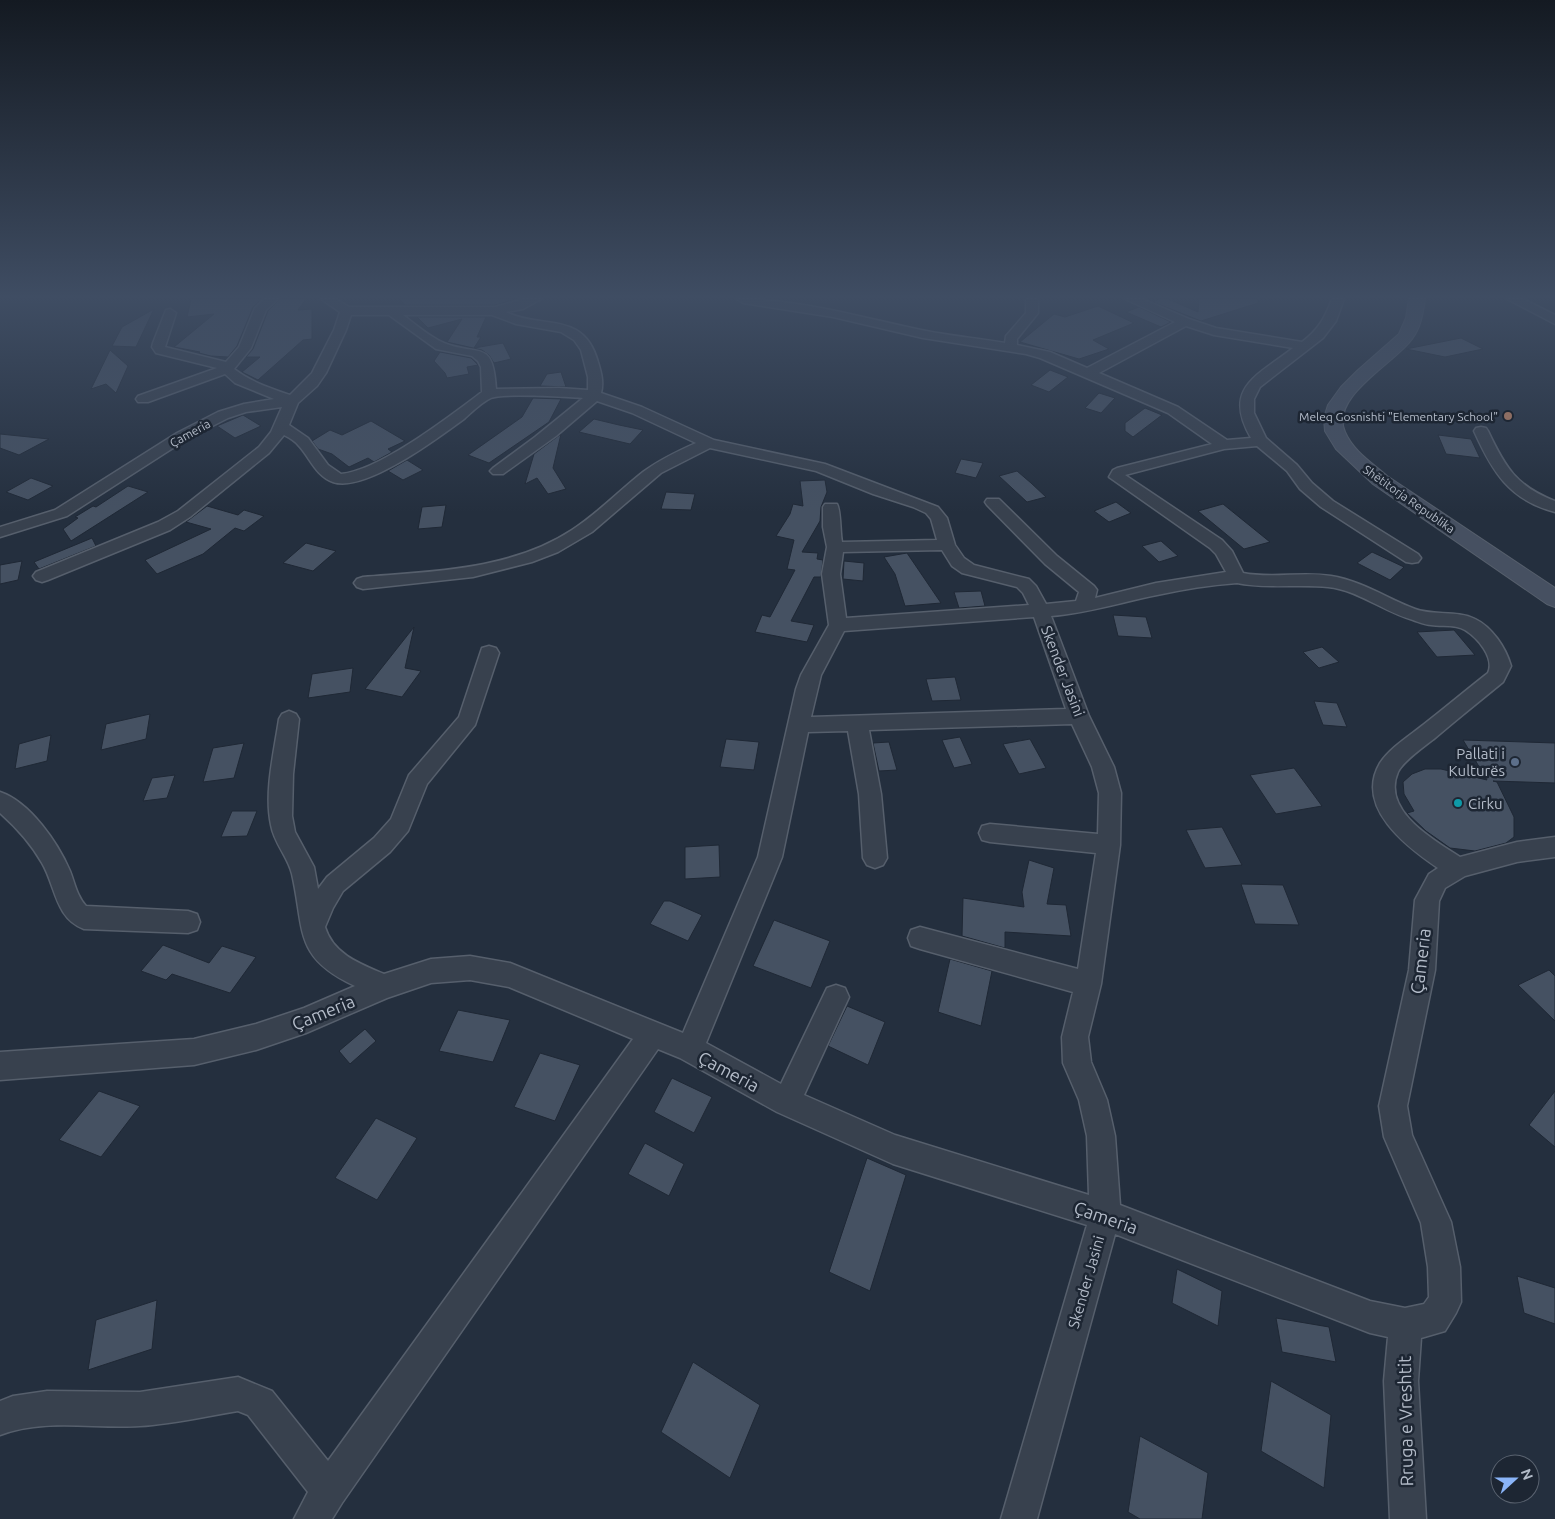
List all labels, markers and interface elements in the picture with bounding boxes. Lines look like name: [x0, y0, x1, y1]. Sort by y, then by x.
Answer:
place label: Meleq Gosnishti "Elementary School": [1299, 410, 1498, 423]
marker: Meleq Gosnishti "Elementary School": [1502, 410, 1514, 422]
street label: Çameria: [168, 417, 212, 449]
street label: Shëtitorja Republika: [1361, 462, 1457, 536]
street label: Skender Jasini: [1038, 623, 1088, 719]
place label: Pallati i Kulturës: [1449, 745, 1505, 779]
marker: Pallati i Kulturës: [1509, 756, 1521, 768]
place label: Cirku: [1468, 795, 1503, 812]
marker: Cirku: [1452, 797, 1464, 809]
street label: Çameria: [1406, 927, 1434, 995]
street label: Çameria: [289, 990, 357, 1034]
street label: Çameria: [695, 1047, 763, 1095]
street label: Çameria: [1071, 1197, 1141, 1237]
street label: Skender Jasini: [1065, 1234, 1107, 1330]
street label: Rruga e Vreshtit: [1394, 1356, 1416, 1486]
north arrow: [1490, 1454, 1540, 1504]
text: N: [1518, 1467, 1536, 1482]

